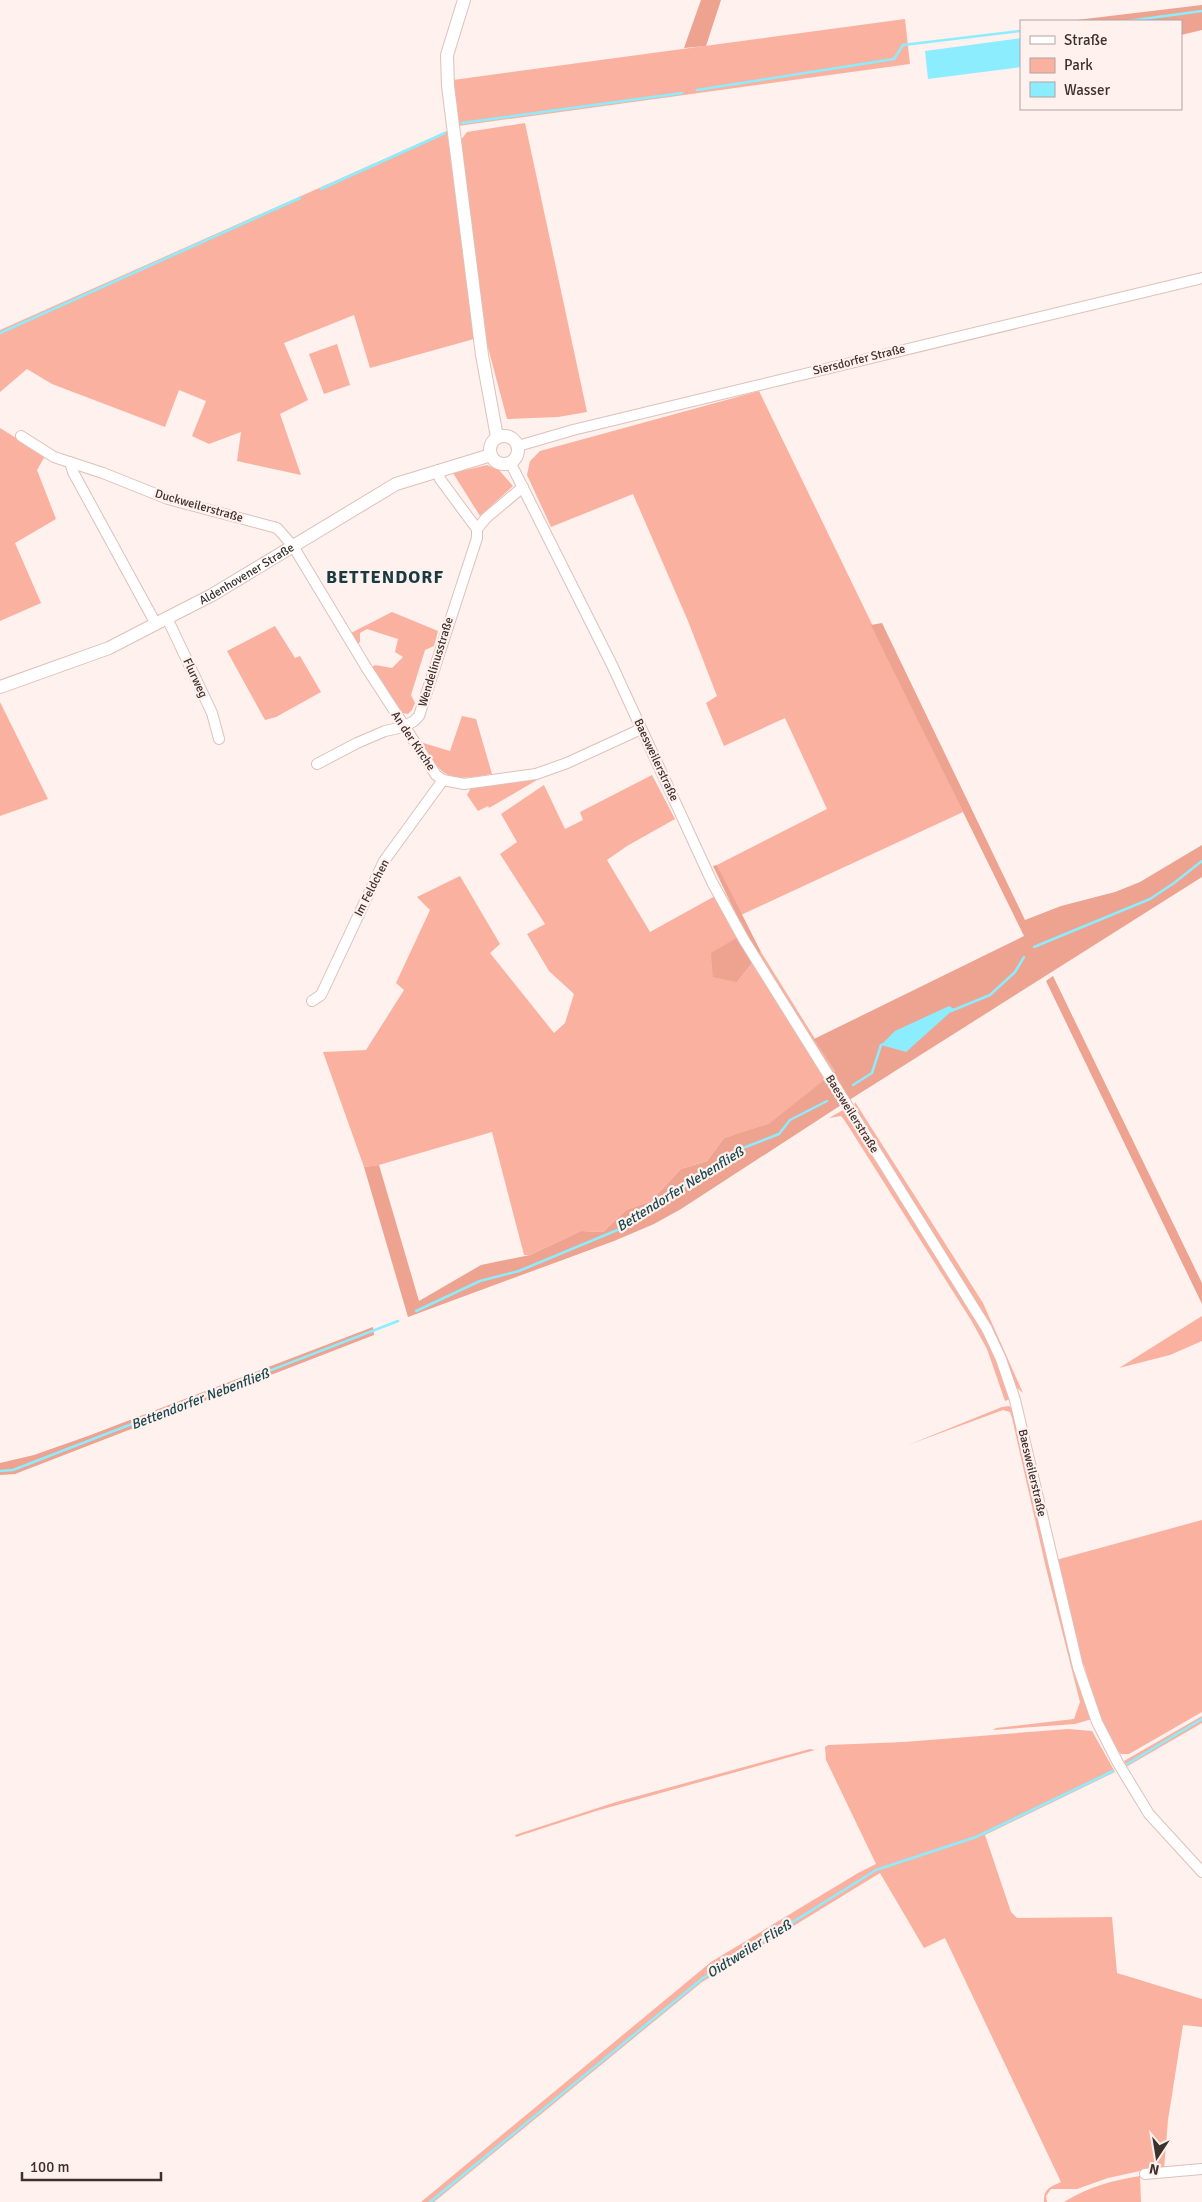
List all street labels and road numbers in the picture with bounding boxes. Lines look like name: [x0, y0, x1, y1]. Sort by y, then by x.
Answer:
street label: Siersdorfer Straße: [811, 341, 907, 379]
street label: Duckweilerstraße: [153, 486, 245, 526]
street label: Aldenhovener Straße: [196, 540, 297, 608]
street label: Wendelinusstraße: [415, 615, 457, 709]
street label: Flurweg: [179, 656, 211, 700]
street label: An der Kirche: [388, 708, 438, 774]
street label: Baesweilerstraße: [630, 716, 682, 804]
street label: Im Feldchen: [351, 857, 393, 919]
street label: Baesweilerstraße: [822, 1072, 882, 1156]
street label: Baesweilerstraße: [1015, 1428, 1049, 1518]

